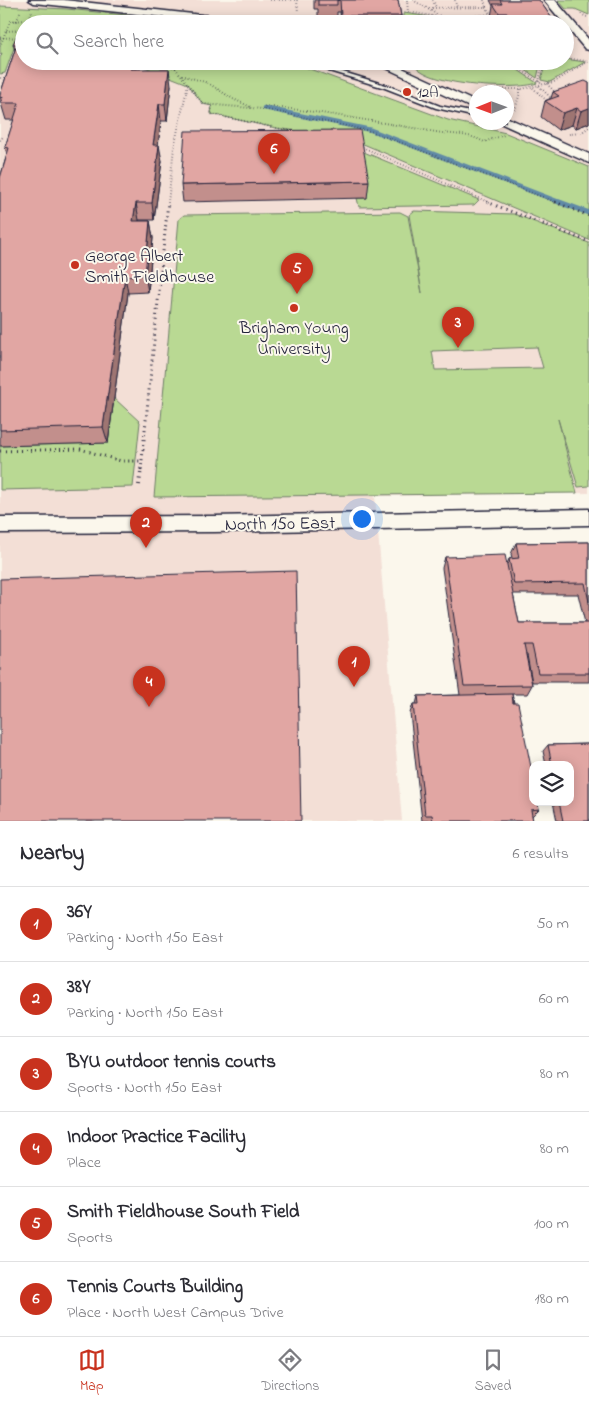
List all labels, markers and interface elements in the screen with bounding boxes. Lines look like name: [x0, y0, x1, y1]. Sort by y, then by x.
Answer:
search box: [15, 15, 574, 70]
icon: search: [33, 29, 61, 57]
text: Search here: [73, 29, 164, 56]
place label: 12A: [417, 82, 438, 104]
north arrow: [469, 85, 514, 130]
marker: 12A: [401, 86, 413, 98]
pin: 6: [258, 133, 290, 174]
place label: George Albert Smith Fieldhouse: [85, 244, 215, 291]
pin: 5: [281, 253, 313, 294]
marker: George Albert Smith Fieldhouse: [69, 259, 81, 271]
marker: Brigham Young University: [288, 302, 300, 314]
pin: 3: [442, 307, 474, 348]
place label: Brigham Young University: [238, 316, 349, 363]
your location: [349, 506, 375, 532]
pin: 2: [130, 507, 162, 548]
street label: North 150 East: [225, 511, 335, 539]
pin: 1: [338, 646, 370, 687]
pin: 4: [133, 666, 165, 707]
map controls: [529, 761, 574, 806]
button: layers: [529, 761, 574, 806]
text: Nearby: [20, 839, 84, 869]
text: 6 results: [512, 842, 569, 866]
text: 36Y: [67, 899, 92, 926]
text: 1: [33, 912, 39, 936]
text: 50 m: [537, 912, 569, 936]
text: Parking · North 150 East: [67, 926, 223, 950]
text: 38Y: [67, 974, 91, 1001]
text: 2: [32, 987, 40, 1011]
text: 60 m: [539, 987, 569, 1011]
text: Parking · North 150 East: [67, 1001, 223, 1025]
text: BYU outdoor tennis courts: [67, 1049, 276, 1076]
text: 3: [33, 1062, 39, 1086]
text: 80 m: [540, 1062, 569, 1086]
text: Sports · North 150 East: [67, 1076, 222, 1100]
text: Indoor Practice Facility: [67, 1124, 246, 1151]
text: 4: [33, 1137, 39, 1161]
text: 80 m: [540, 1137, 569, 1161]
text: Place: [67, 1151, 101, 1175]
text: Smith Fieldhouse South Field: [67, 1199, 299, 1226]
text: 5: [31, 1212, 41, 1236]
text: 100 m: [534, 1212, 569, 1236]
text: Sports: [67, 1226, 113, 1250]
text: Tennis Courts Building: [67, 1274, 243, 1301]
text: 6: [32, 1287, 40, 1311]
text: 180 m: [535, 1287, 569, 1311]
text: Place · North West Campus Drive: [67, 1301, 284, 1325]
tab: Map: [78, 1346, 106, 1397]
tab: Directions: [261, 1346, 319, 1397]
tab: Saved: [475, 1346, 511, 1397]

